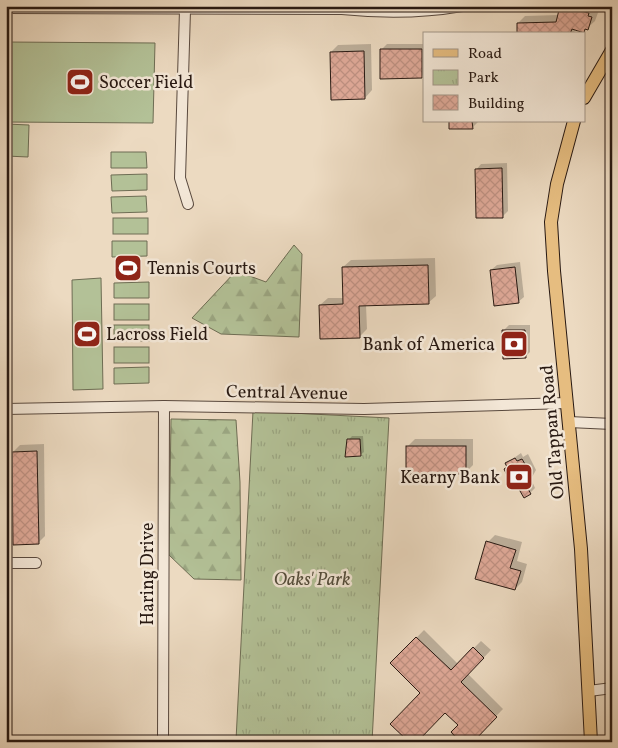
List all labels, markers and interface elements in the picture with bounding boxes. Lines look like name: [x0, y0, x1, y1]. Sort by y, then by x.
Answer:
legend: [423, 32, 586, 122]
text: Road: [468, 44, 502, 65]
sports icon: Soccer Field: [65, 67, 95, 97]
text: Park: [468, 68, 499, 89]
place label: Soccer Field: [99, 71, 193, 96]
text: Building: [468, 94, 525, 115]
sports icon: Tennis Courts: [113, 253, 143, 283]
place label: Tennis Courts: [147, 257, 256, 282]
sports icon: Lacross Field: [72, 319, 102, 349]
place label: Lacross Field: [106, 323, 208, 348]
bank icon: Bank of America: [499, 329, 529, 359]
place label: Bank of America: [362, 333, 495, 358]
street label: Old Tappan Road: [535, 364, 572, 500]
street label: Central Avenue: [226, 380, 348, 407]
bank icon: Kearny Bank: [504, 462, 534, 492]
place label: Kearny Bank: [400, 466, 500, 491]
street label: Haring Drive: [136, 523, 161, 625]
park label: Oaks' Park: [274, 568, 350, 593]

